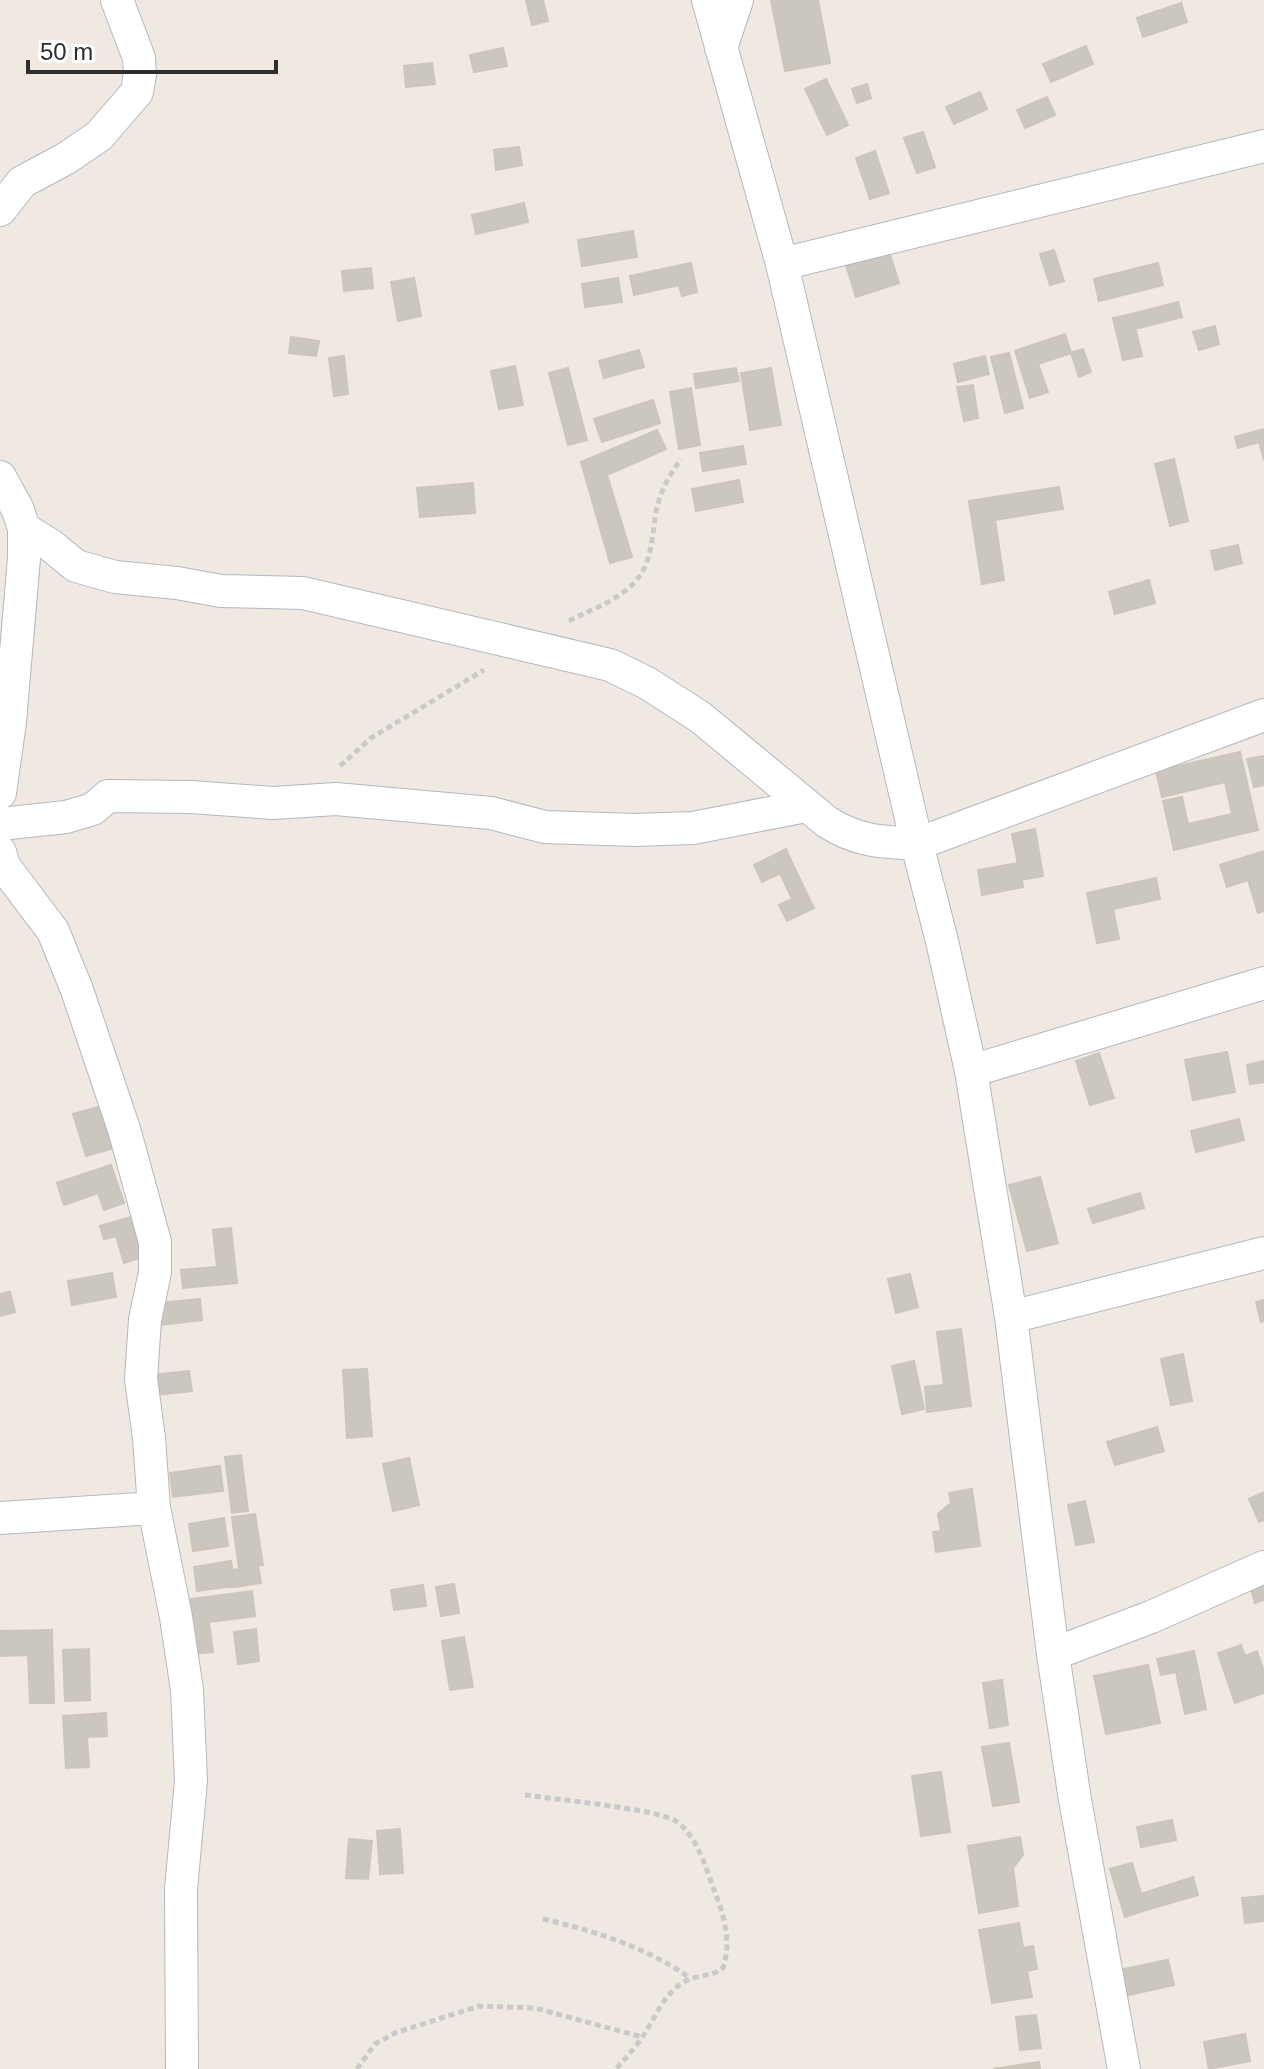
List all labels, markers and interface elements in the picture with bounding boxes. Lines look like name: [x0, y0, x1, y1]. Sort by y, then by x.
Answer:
scale bar: [28, 24, 276, 74]
text: 50 m: [40, 38, 93, 65]

